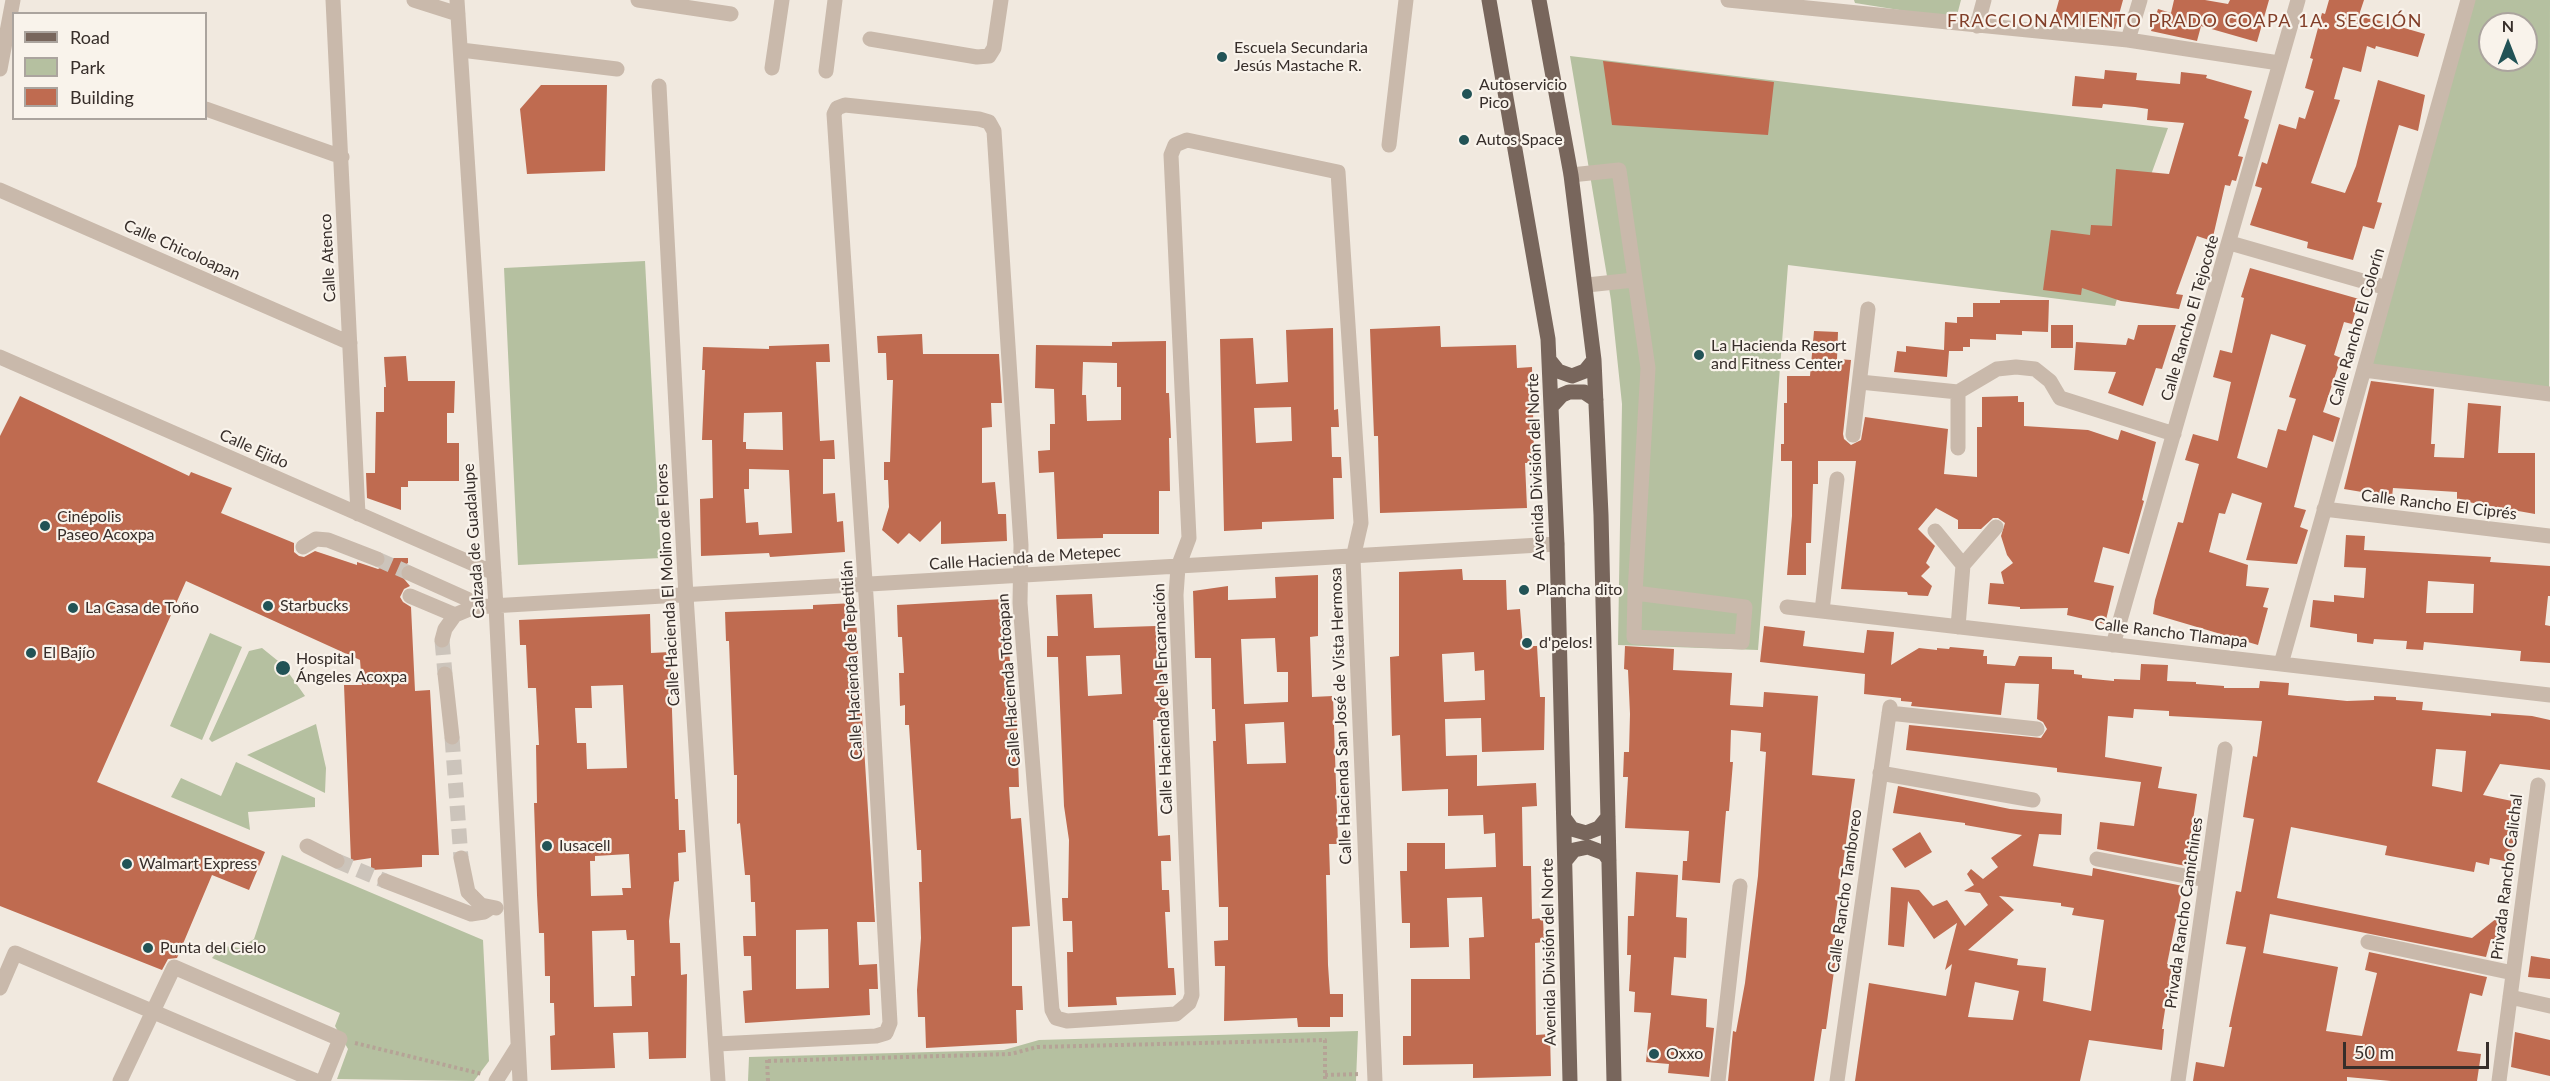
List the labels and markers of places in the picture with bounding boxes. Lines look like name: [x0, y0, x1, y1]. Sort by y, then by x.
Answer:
place label: Escuela Secundaria Jesús Mastache R.: [1234, 38, 1368, 76]
marker: Escuela Secundaria Jesús Mastache R.: [1215, 50, 1229, 64]
place label: Autoservicio Pico: [1479, 75, 1567, 113]
marker: Autoservicio Pico: [1460, 87, 1474, 101]
place label: Autos Space: [1476, 130, 1563, 150]
marker: Autos Space: [1457, 133, 1471, 147]
place label: La Hacienda Resort and Fitness Center: [1711, 336, 1847, 374]
marker: La Hacienda Resort and Fitness Center: [1692, 348, 1706, 362]
place label: Cinépolis Paseo Acoxpa: [57, 507, 155, 545]
marker: Cinépolis Paseo Acoxpa: [38, 519, 52, 533]
place label: Plancha dito: [1536, 580, 1622, 600]
marker: Plancha dito: [1517, 583, 1531, 597]
place label: Starbucks: [280, 596, 348, 616]
place label: La Casa de Toño: [85, 598, 199, 618]
marker: Starbucks: [261, 599, 275, 613]
marker: La Casa de Toño: [66, 601, 80, 615]
place label: d'pelos!: [1539, 633, 1593, 653]
marker: d'pelos!: [1520, 636, 1534, 650]
place label: El Bajío: [43, 643, 95, 663]
marker: El Bajío: [24, 646, 38, 660]
place label: Hospital Ángeles Acoxpa: [296, 649, 407, 687]
marker: Hospital Ángeles Acoxpa: [274, 659, 292, 677]
place label: Iusacell: [559, 836, 611, 856]
marker: Iusacell: [540, 839, 554, 853]
place label: Walmart Express: [139, 854, 257, 874]
marker: Walmart Express: [120, 857, 134, 871]
place label: Punta del Cielo: [160, 938, 266, 958]
marker: Punta del Cielo: [141, 941, 155, 955]
place label: Oxxo: [1666, 1044, 1703, 1064]
marker: Oxxo: [1647, 1047, 1661, 1061]

